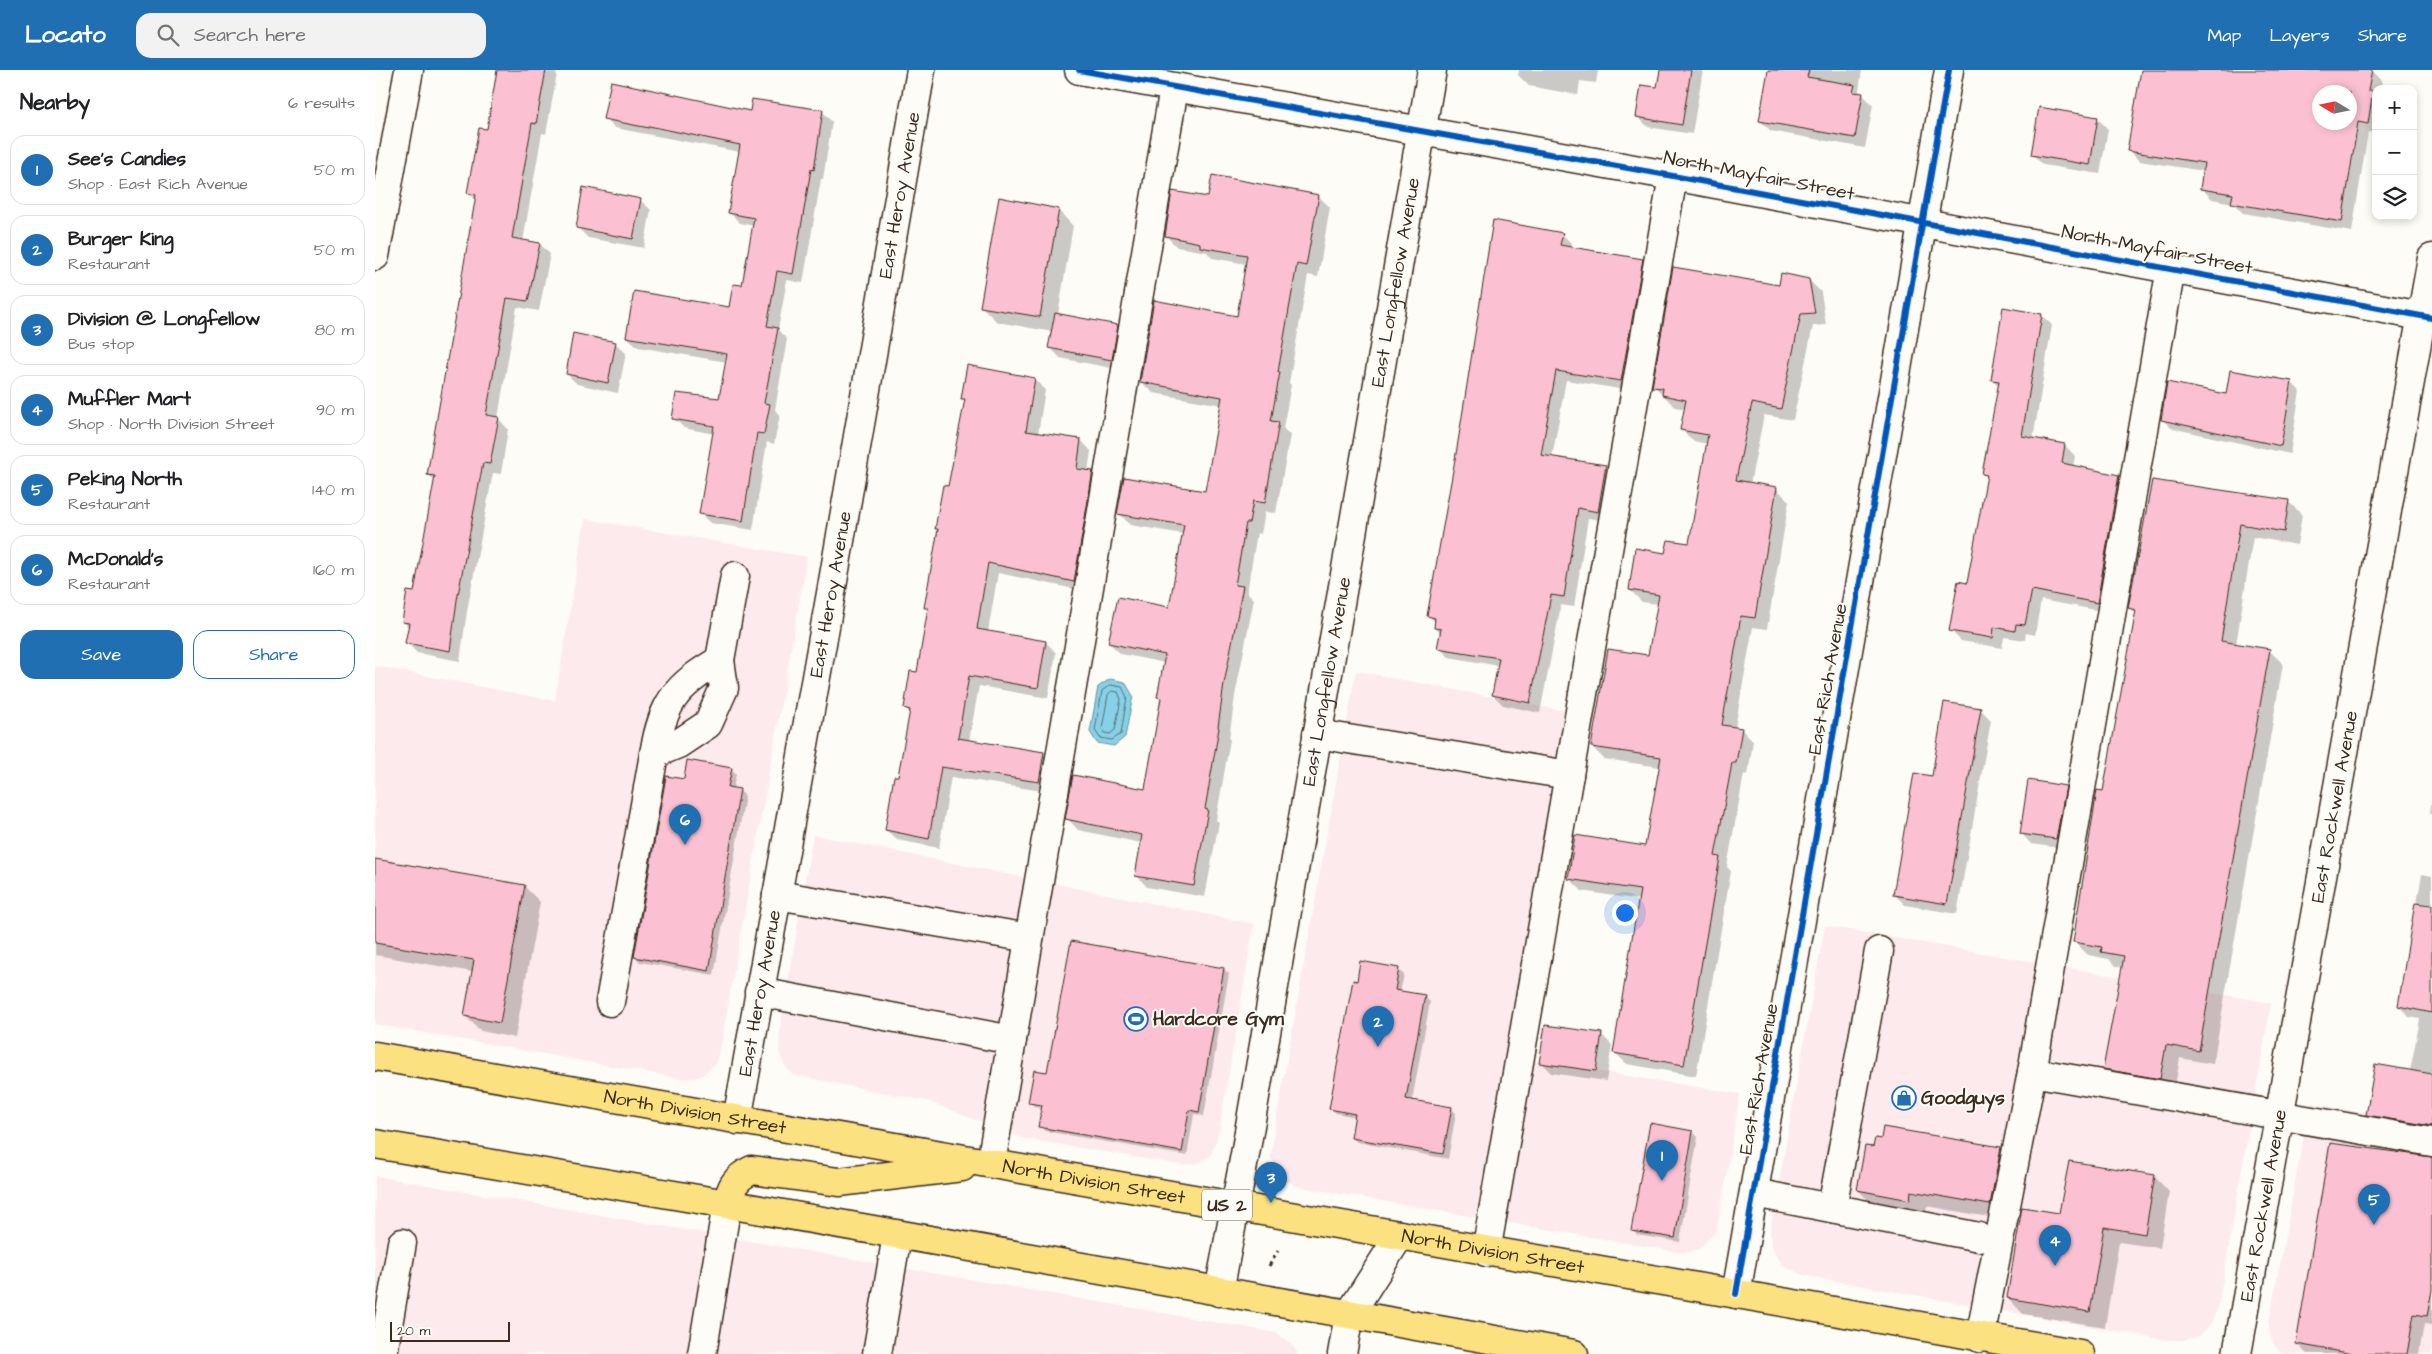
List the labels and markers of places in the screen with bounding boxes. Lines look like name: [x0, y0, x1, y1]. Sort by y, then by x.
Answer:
pin: 6: [669, 804, 701, 845]
sports icon: Hardcore Gym: [1123, 1006, 1149, 1032]
place label: Hardcore Gym: [1153, 1006, 1285, 1034]
pin: 2: [1362, 1006, 1394, 1047]
shop icon: Goodguys: [1891, 1085, 1917, 1111]
place label: Goodguys: [1921, 1085, 2005, 1113]
pin: 1: [1646, 1140, 1678, 1181]
pin: 3: [1255, 1162, 1287, 1203]
pin: 5: [2358, 1184, 2390, 1225]
pin: 4: [2039, 1225, 2071, 1266]

